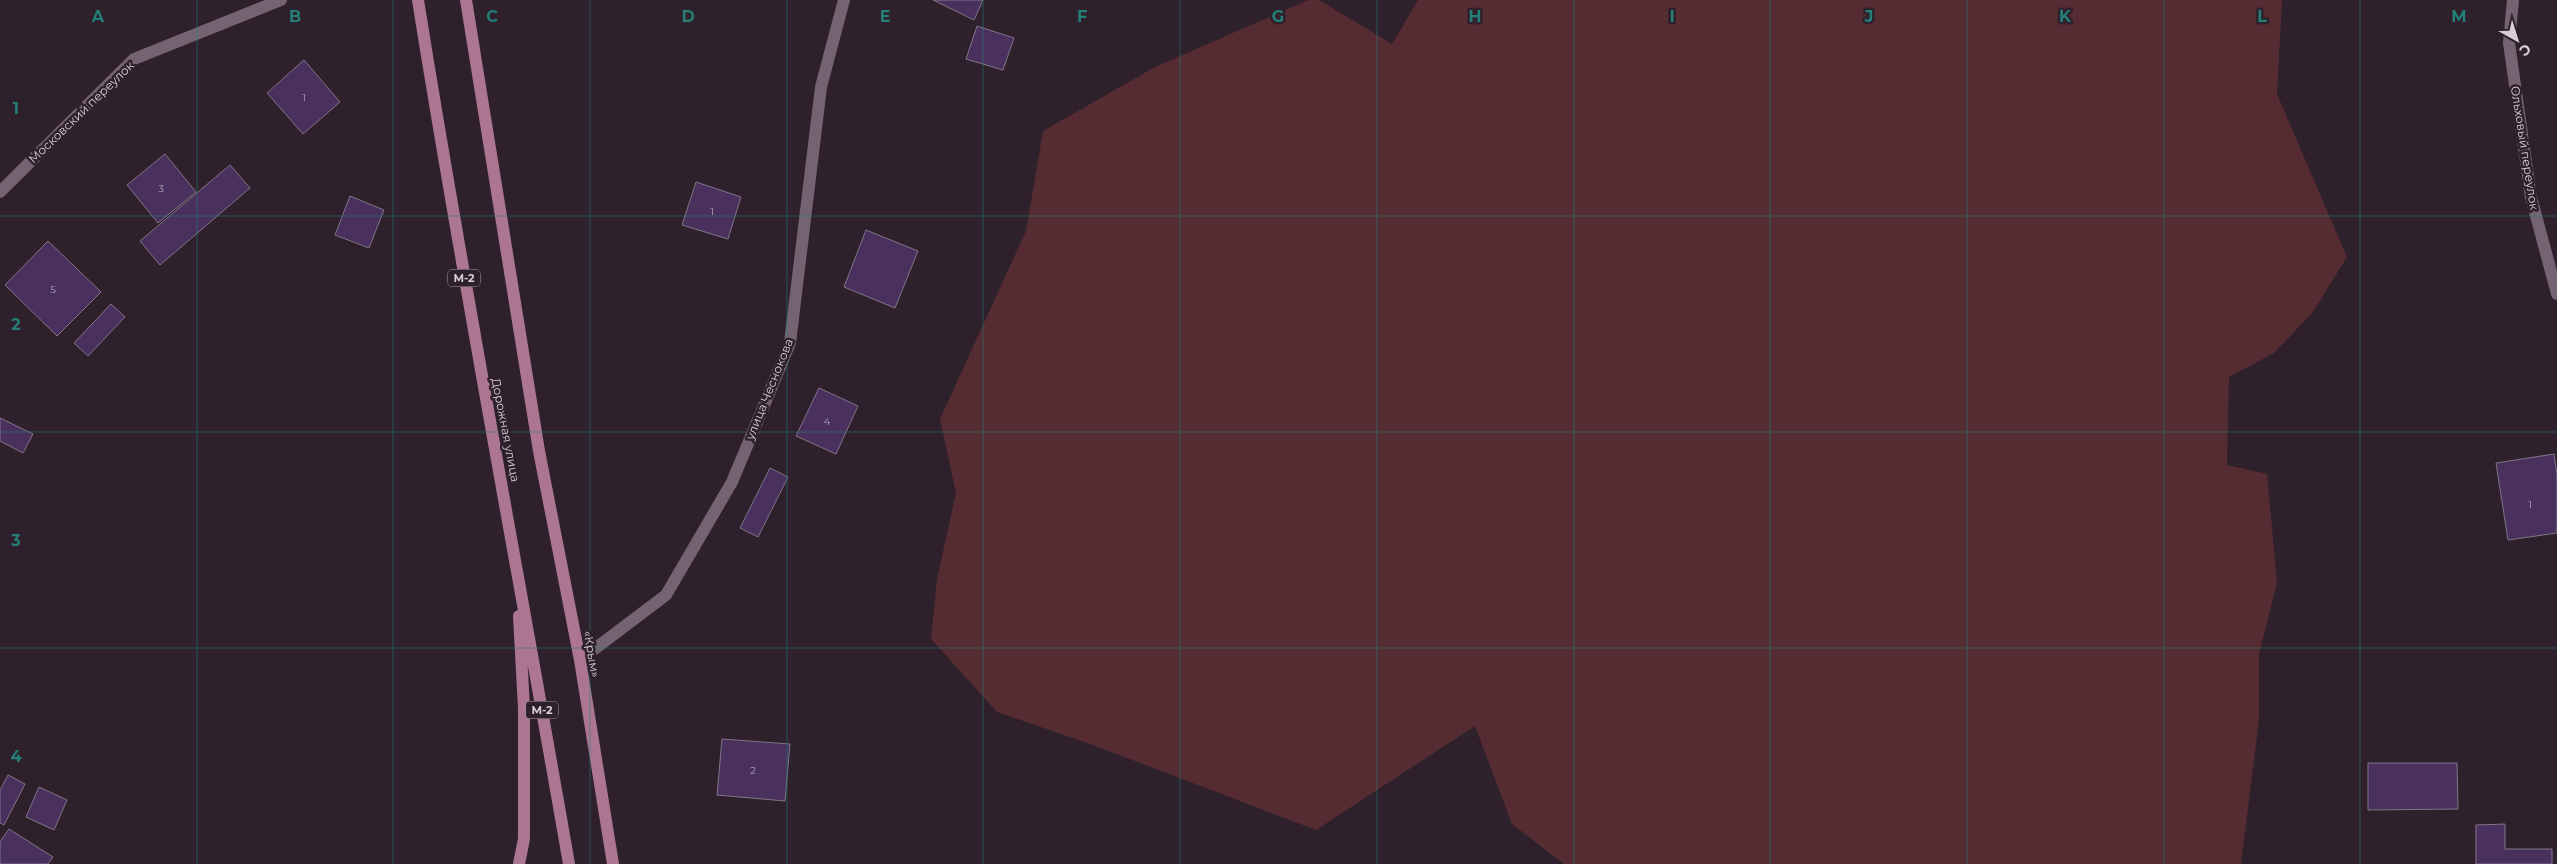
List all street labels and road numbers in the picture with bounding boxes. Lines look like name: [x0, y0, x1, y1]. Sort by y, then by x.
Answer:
street label: Московский переулок: [25, 58, 137, 166]
street label: Ольховый переулок: [2508, 85, 2542, 211]
road number: М-2: [448, 270, 480, 286]
street label: улица Чеснокова: [741, 336, 796, 443]
street label: Дорожная улица: [489, 377, 523, 483]
street label: «Крым»: [581, 630, 604, 679]
road number: М-2: [526, 702, 558, 718]

